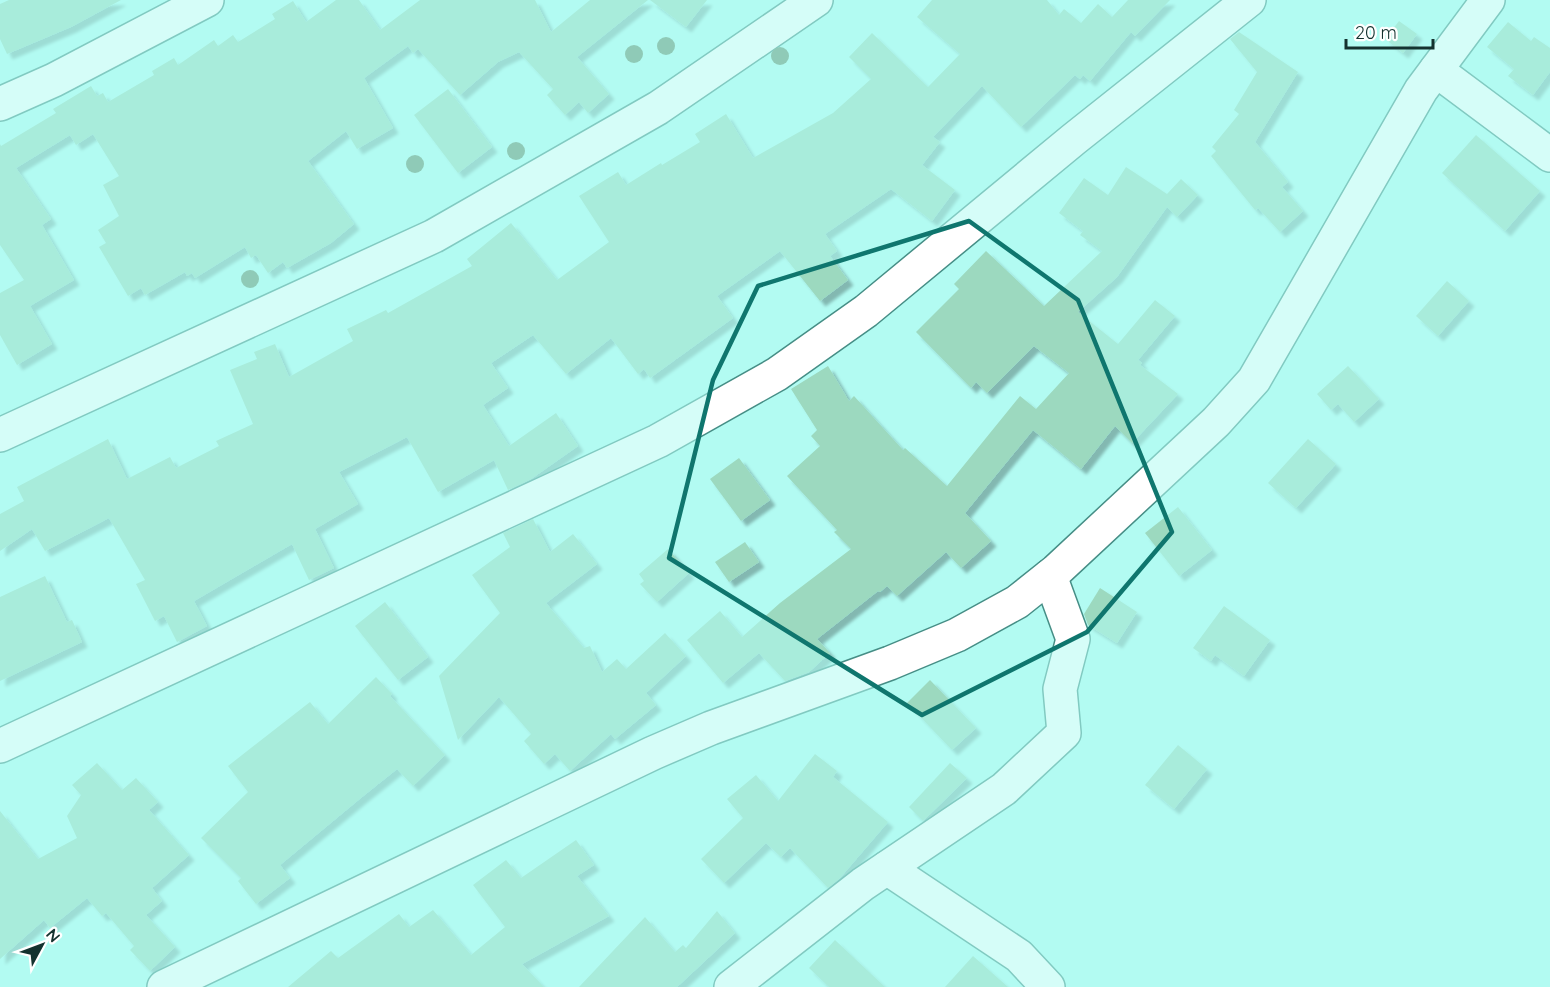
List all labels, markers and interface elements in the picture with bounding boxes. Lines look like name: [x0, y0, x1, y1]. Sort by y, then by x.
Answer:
scale bar: [1346, 12, 1433, 50]
text: 20 m: [1355, 21, 1397, 44]
north arrow: [12, 915, 72, 975]
text: N: [42, 924, 65, 946]

